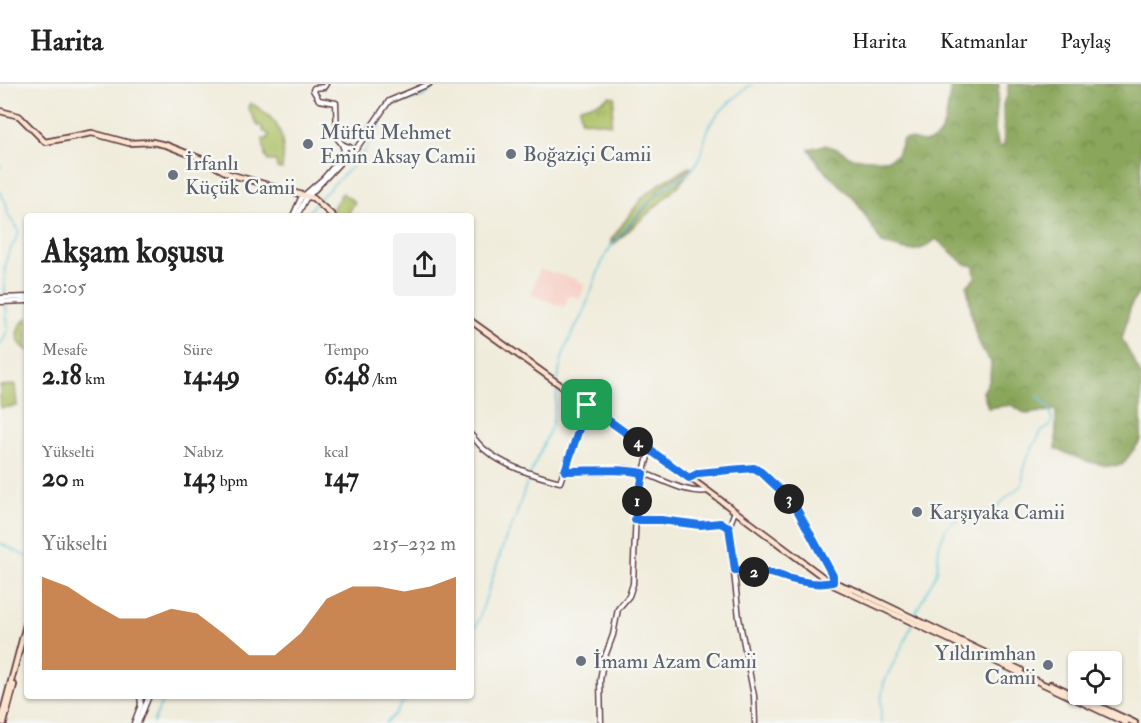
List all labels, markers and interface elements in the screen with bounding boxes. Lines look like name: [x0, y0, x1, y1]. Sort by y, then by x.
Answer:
text: Harita: [30, 24, 103, 59]
text: Harita: [852, 28, 907, 55]
text: Katmanlar: [940, 28, 1027, 55]
text: Paylaş: [1060, 28, 1111, 55]
place label: Müftü Mehmet Emin Aksay Camii: [320, 119, 477, 170]
marker: Müftü Mehmet Emin Aksay Camii: [301, 137, 315, 151]
place label: Boğaziçi Camii: [523, 141, 652, 168]
marker: Boğaziçi Camii: [504, 147, 518, 161]
place label: İrfanlı Küçük Camii: [185, 150, 296, 201]
marker: İrfanlı Küçük Camii: [166, 168, 180, 182]
text: Akşam koşusu: [42, 231, 224, 272]
button: share: [393, 233, 456, 296]
text: 20:05: [42, 274, 86, 299]
text: Mesafe: [42, 340, 88, 360]
text: Süre: [183, 340, 213, 360]
text: Tempo: [324, 340, 369, 360]
text: 2.18: [42, 360, 82, 392]
text: 14:49: [183, 360, 240, 392]
text: 6:48: [324, 360, 370, 392]
text: km: [82, 369, 105, 389]
text: /km: [370, 369, 397, 389]
pin: [561, 379, 612, 430]
icon: arrive: [570, 388, 603, 421]
pin: 4: [623, 427, 653, 457]
text: 4: [634, 432, 642, 452]
text: Yükselti: [42, 442, 94, 462]
text: Nabız: [183, 442, 223, 462]
text: kcal: [324, 442, 349, 462]
text: 20: [42, 462, 69, 494]
text: 143: [183, 462, 216, 494]
text: 147: [324, 462, 359, 494]
text: m: [69, 471, 84, 491]
text: bpm: [216, 471, 248, 491]
pin: 3: [774, 484, 804, 514]
pin: 1: [622, 486, 652, 516]
text: 3: [786, 489, 792, 509]
text: 1: [634, 491, 640, 511]
place label: Karşıyaka Camii: [929, 499, 1065, 526]
marker: Karşıyaka Camii: [910, 505, 924, 519]
text: Yükselti: [42, 531, 108, 556]
text: 215–232 m: [372, 531, 456, 556]
pin: 2: [739, 557, 769, 587]
text: 2: [750, 562, 758, 582]
place label: Yıldırımhan Camii: [935, 640, 1036, 691]
place label: İmamı Azam Camii: [593, 648, 757, 675]
map controls: [1068, 651, 1122, 705]
button: locate: [1068, 651, 1122, 705]
marker: İmamı Azam Camii: [574, 654, 588, 668]
marker: Yıldırımhan Camii: [1041, 658, 1055, 672]

